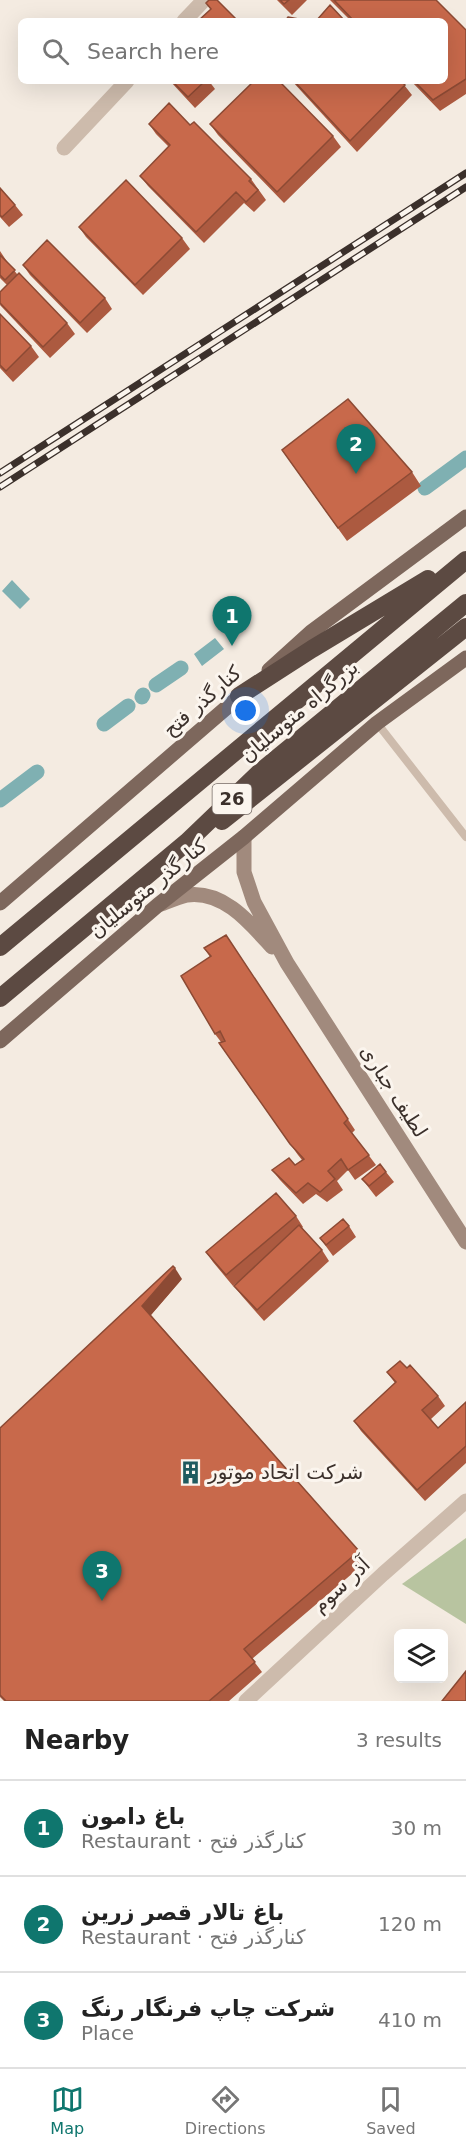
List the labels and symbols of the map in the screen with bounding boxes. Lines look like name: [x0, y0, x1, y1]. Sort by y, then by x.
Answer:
pin: 2: [336, 424, 376, 474]
pin: 1: [212, 596, 252, 646]
street label: بزرگراه متوسلیان: [235, 655, 363, 767]
street label: کنارگذر فتح: [158, 660, 246, 742]
your location: [231, 696, 260, 725]
road number: 26: [212, 784, 252, 814]
street label: کنارگذر متوسلیان: [84, 833, 212, 943]
street label: لطیف جباری: [355, 1040, 433, 1142]
building icon: شرکت اتحاد موتور: [177, 1459, 203, 1485]
place label: شرکت اتحاد موتور: [207, 1460, 363, 1484]
street label: آذر سوم: [307, 1551, 376, 1618]
pin: 3: [82, 1552, 122, 1601]

